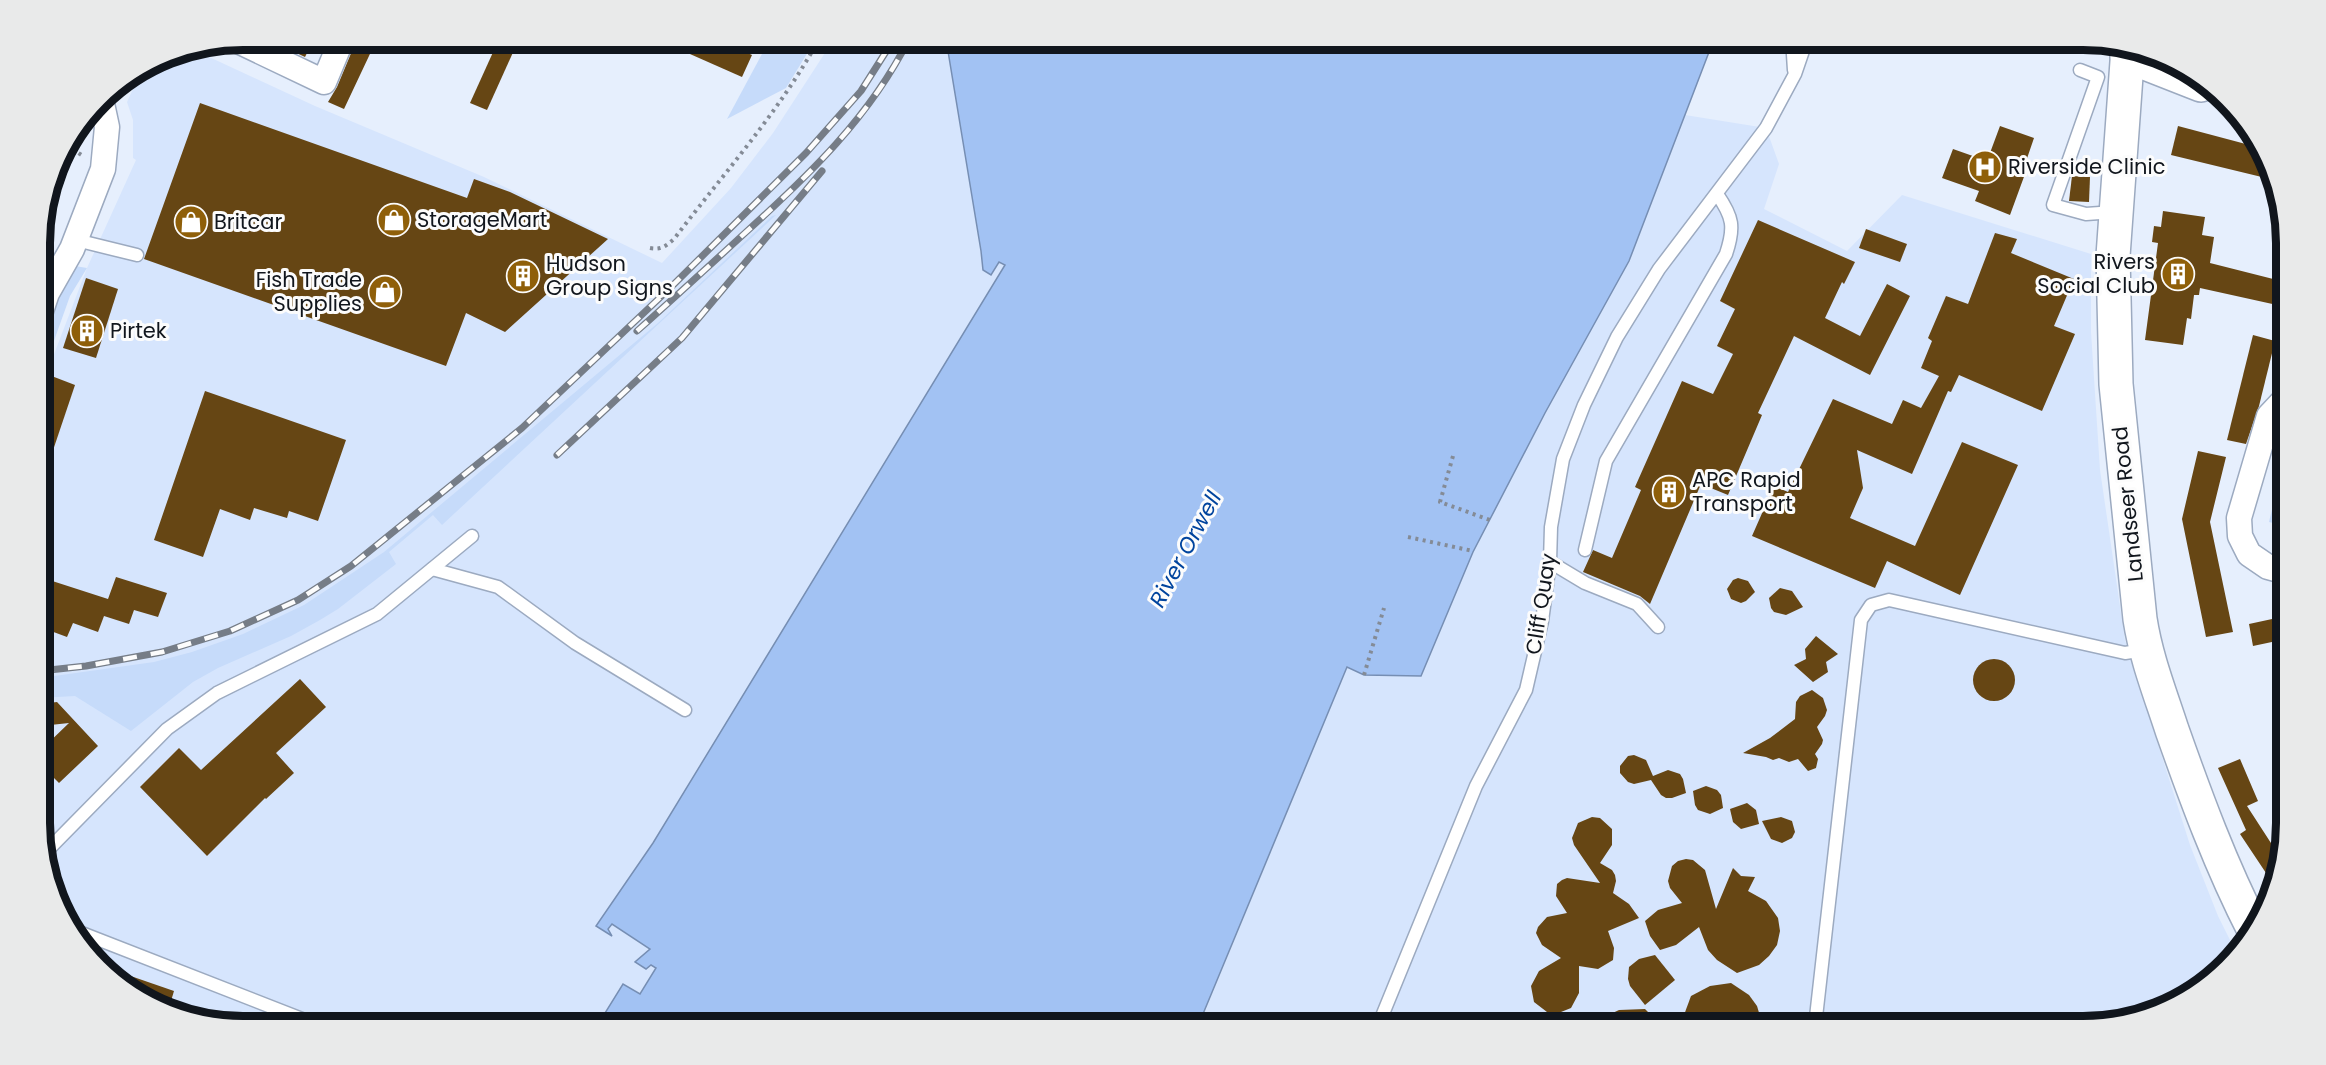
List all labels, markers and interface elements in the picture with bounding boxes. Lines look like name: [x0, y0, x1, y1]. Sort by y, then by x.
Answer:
hospital icon: Riverside Clinic: [1967, 149, 2003, 185]
place label: Riverside Clinic: [2008, 152, 2165, 181]
shop icon: StorageMart: [376, 202, 412, 238]
shop icon: Britcar: [173, 204, 209, 240]
place label: StorageMart: [417, 205, 547, 234]
place label: Britcar: [214, 207, 282, 236]
place label: Rivers Social Club: [2037, 247, 2155, 300]
place label: Hudson Group Signs: [546, 249, 673, 302]
building icon: Rivers Social Club: [2160, 256, 2196, 292]
building icon: Hudson Group Signs: [505, 258, 541, 294]
place label: Fish Trade Supplies: [256, 265, 362, 318]
shop icon: Fish Trade Supplies: [367, 274, 403, 310]
building icon: Pirtek: [69, 313, 105, 349]
place label: Pirtek: [110, 316, 167, 345]
street label: Landseer Road: [2105, 425, 2150, 583]
place label: APC Rapid Transport: [1692, 465, 1801, 518]
building icon: APC Rapid Transport: [1651, 474, 1687, 510]
water label: River Orwell: [1142, 485, 1229, 613]
street label: Cliff Quay: [1518, 551, 1563, 657]

